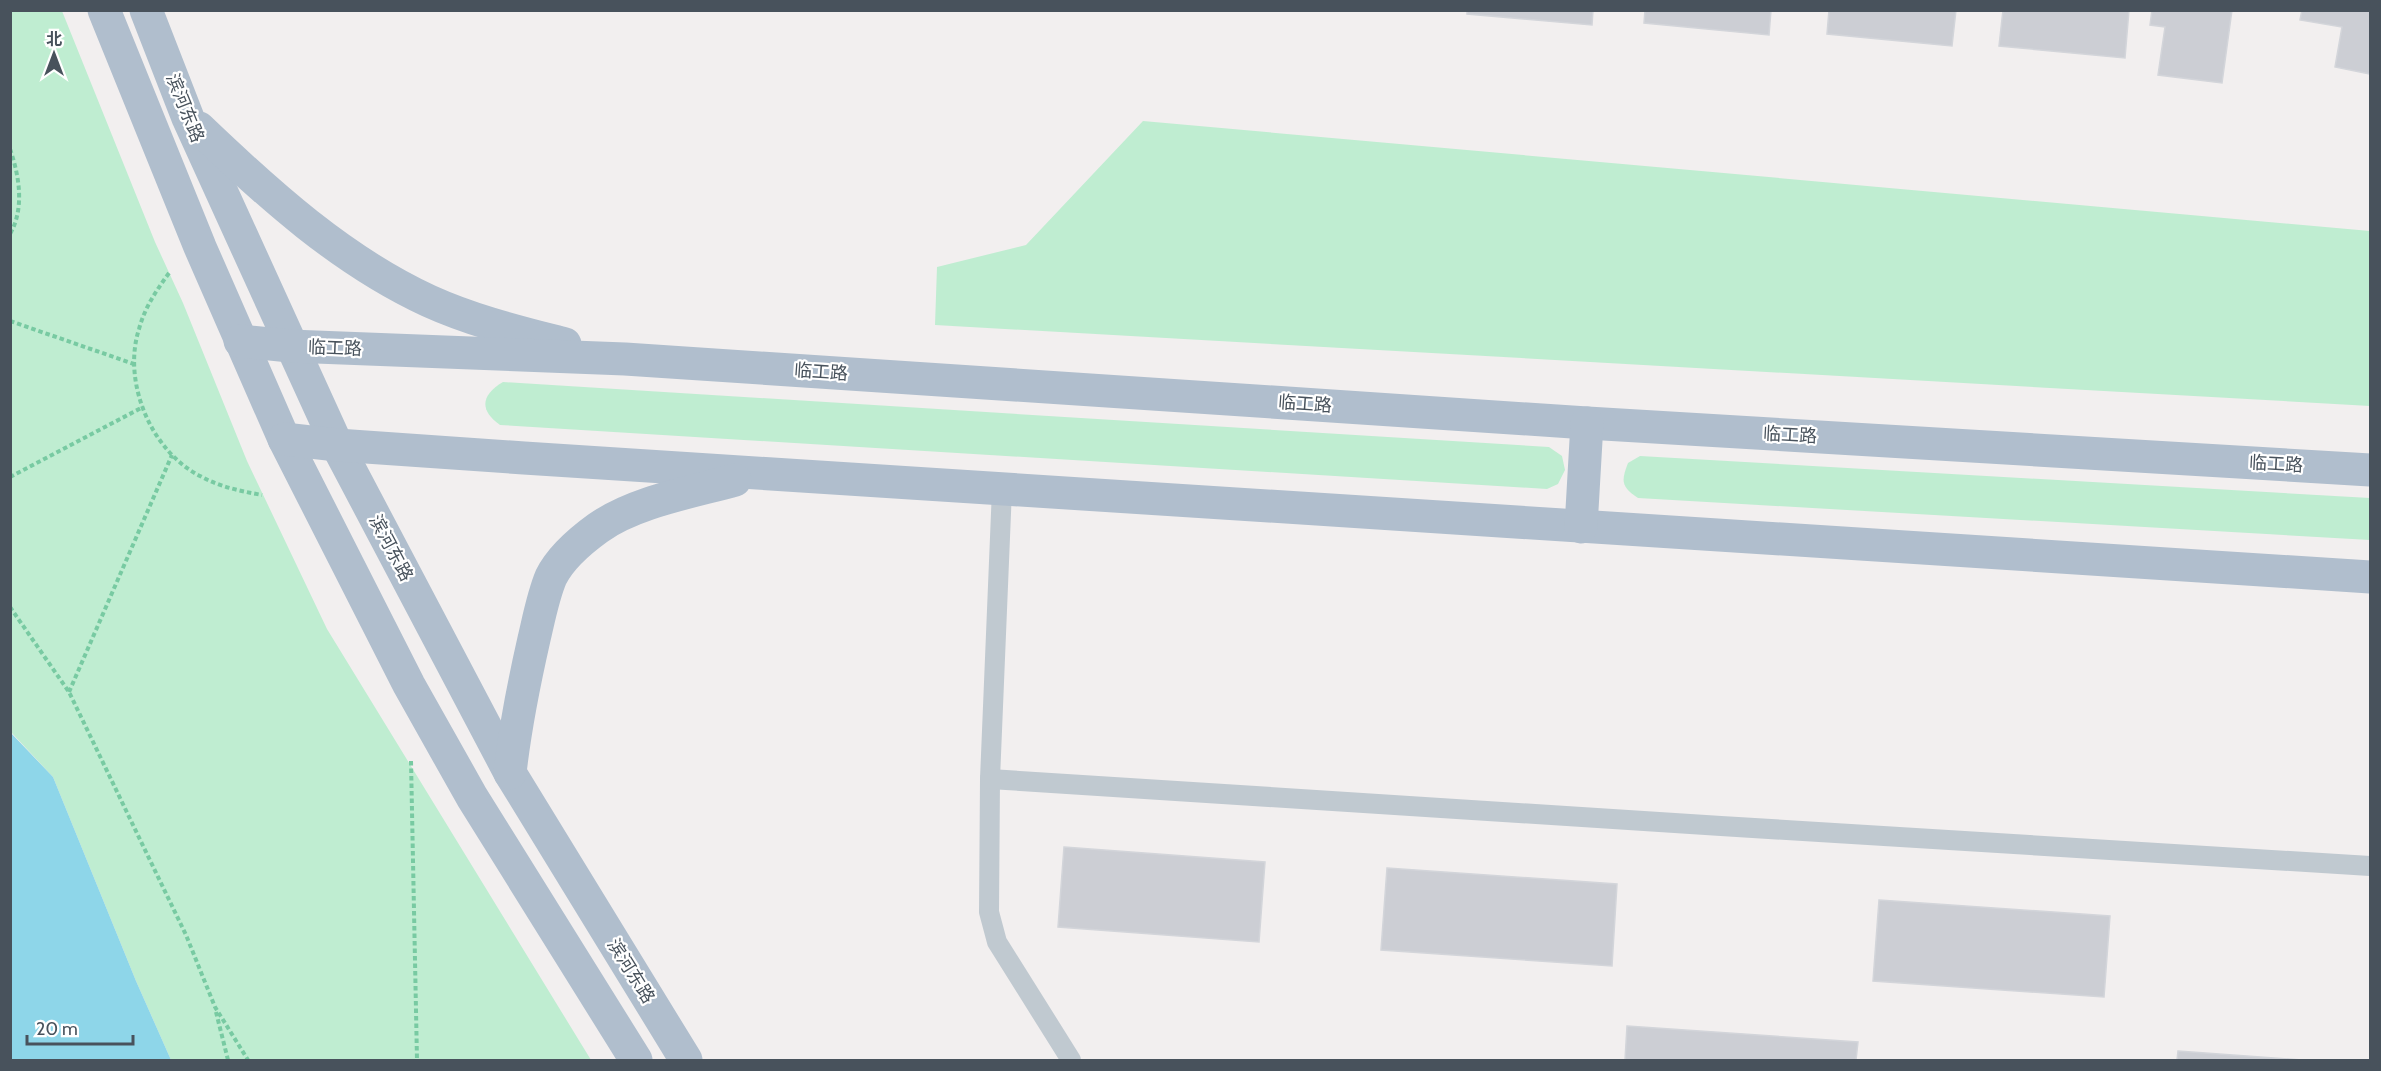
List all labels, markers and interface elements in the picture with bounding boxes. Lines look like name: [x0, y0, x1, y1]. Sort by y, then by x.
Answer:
north arrow: [24, 24, 84, 84]
text: 北: [46, 30, 62, 49]
street label: 滨河东路: [161, 71, 209, 145]
street label: 临工路: [308, 336, 362, 360]
street label: 临工路: [793, 359, 849, 385]
street label: 临工路: [1277, 391, 1333, 417]
street label: 临工路: [1762, 423, 1818, 447]
street label: 临工路: [2248, 452, 2304, 476]
street label: 滨河东路: [364, 511, 418, 585]
street label: 滨河东路: [603, 935, 659, 1007]
scale bar: [27, 1008, 134, 1046]
text: 20 m: [36, 1018, 78, 1040]

